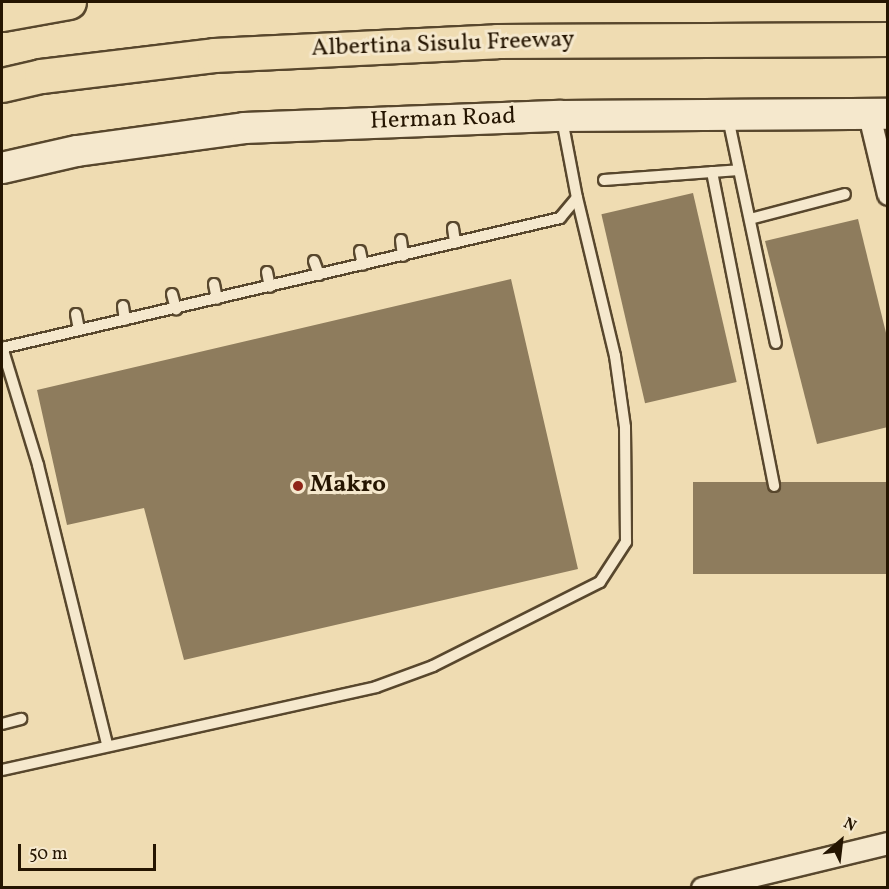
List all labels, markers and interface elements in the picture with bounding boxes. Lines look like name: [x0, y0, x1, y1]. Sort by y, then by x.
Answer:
street label: Albertina Sisulu Freeway: [311, 26, 575, 64]
street label: Herman Road: [370, 103, 516, 137]
place label: Makro: [310, 472, 386, 500]
marker: Makro: [291, 479, 305, 493]
north arrow: [811, 811, 871, 871]
text: N: [839, 813, 860, 838]
scale bar: [21, 832, 159, 870]
text: 50 m: [29, 842, 68, 867]

